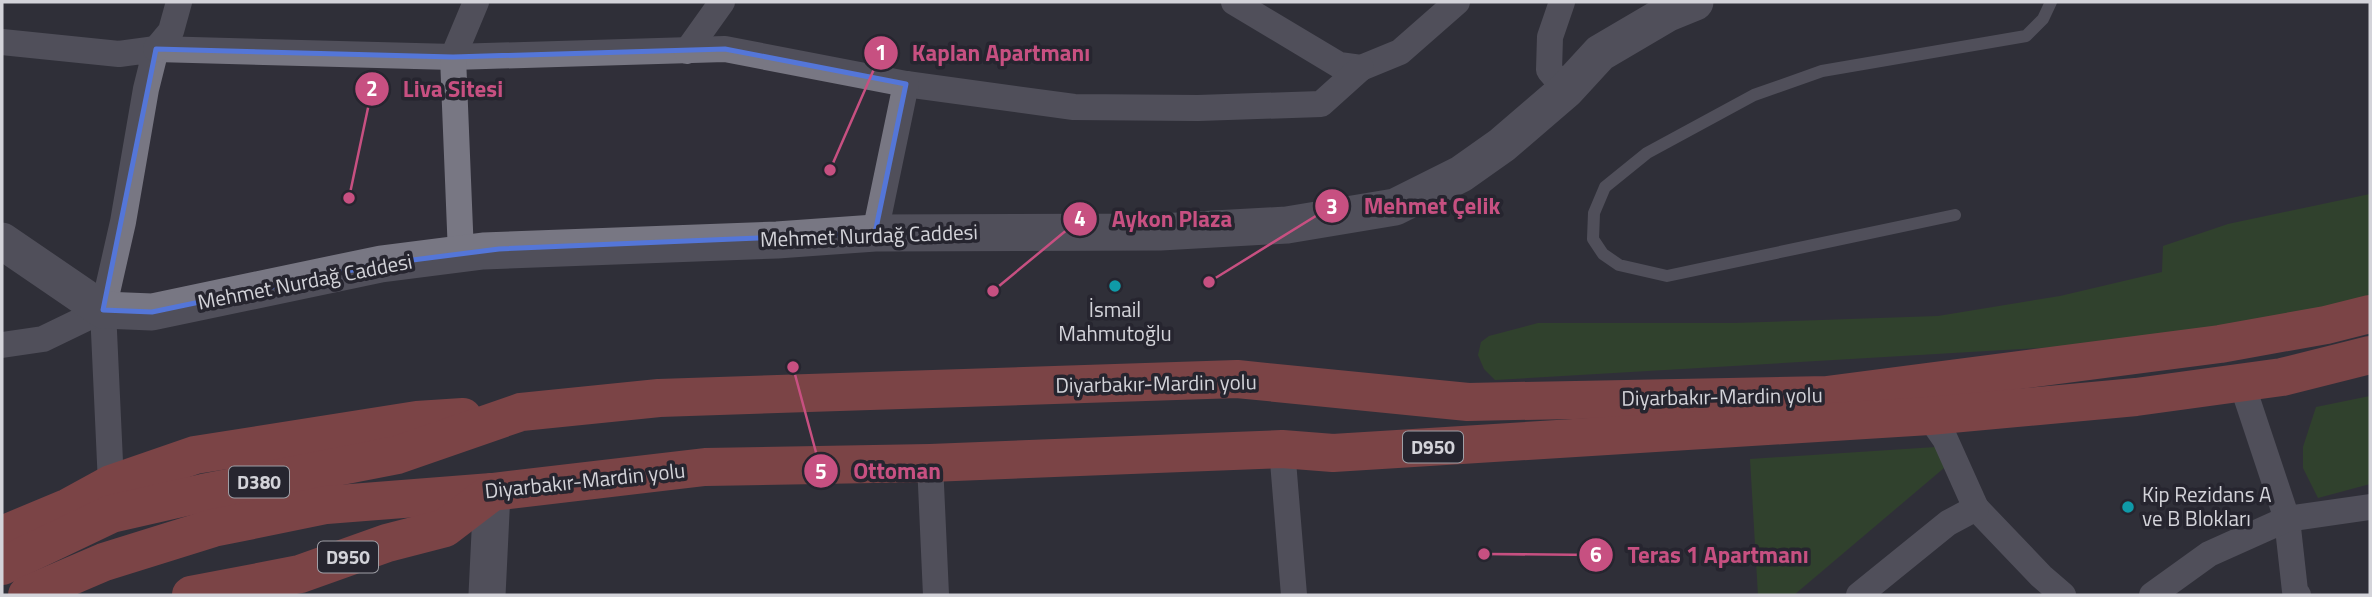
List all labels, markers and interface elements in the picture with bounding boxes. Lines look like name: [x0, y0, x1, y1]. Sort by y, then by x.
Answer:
callout: Kaplan Apartmanı: [863, 31, 1104, 75]
text: Kaplan Apartmanı: [912, 35, 1090, 70]
text: 1: [875, 36, 887, 68]
callout: Liva Sitesi: [354, 67, 518, 111]
text: Liva Sitesi: [403, 71, 503, 106]
text: 2: [366, 72, 378, 104]
callout: Mehmet Çelik: [1314, 184, 1514, 228]
text: Mehmet Çelik: [1364, 188, 1500, 223]
text: 3: [1326, 190, 1338, 222]
callout: Aykon Plaza: [1063, 197, 1246, 241]
text: Aykon Plaza: [1112, 201, 1232, 236]
text: 4: [1074, 202, 1086, 234]
street label: Mehmet Nurdağ Caddesi: [759, 215, 978, 255]
street label: Mehmet Nurdağ Caddesi: [195, 245, 415, 318]
marker: İsmail Mahmutoğlu: [1107, 278, 1123, 294]
place label: İsmail Mahmutoğlu: [1058, 293, 1172, 349]
street label: Diyarbakır-Mardin yolu: [1055, 365, 1257, 401]
street label: Diyarbakır-Mardin yolu: [1621, 378, 1823, 414]
road number: D950: [1403, 432, 1463, 462]
callout: Ottoman: [804, 449, 954, 493]
text: Ottoman: [853, 453, 941, 488]
street label: Diyarbakır-Mardin yolu: [483, 454, 687, 506]
text: 5: [815, 455, 827, 487]
road number: D380: [229, 467, 289, 498]
place label: Kip Rezidans A ve B Blokları: [2142, 478, 2272, 534]
marker: Kip Rezidans A ve B Blokları: [2120, 499, 2136, 515]
callout: Teras 1 Apartmanı: [1578, 533, 1823, 577]
text: Teras 1 Apartmanı: [1627, 537, 1809, 572]
text: 6: [1590, 538, 1602, 570]
road number: D950: [318, 542, 378, 572]

